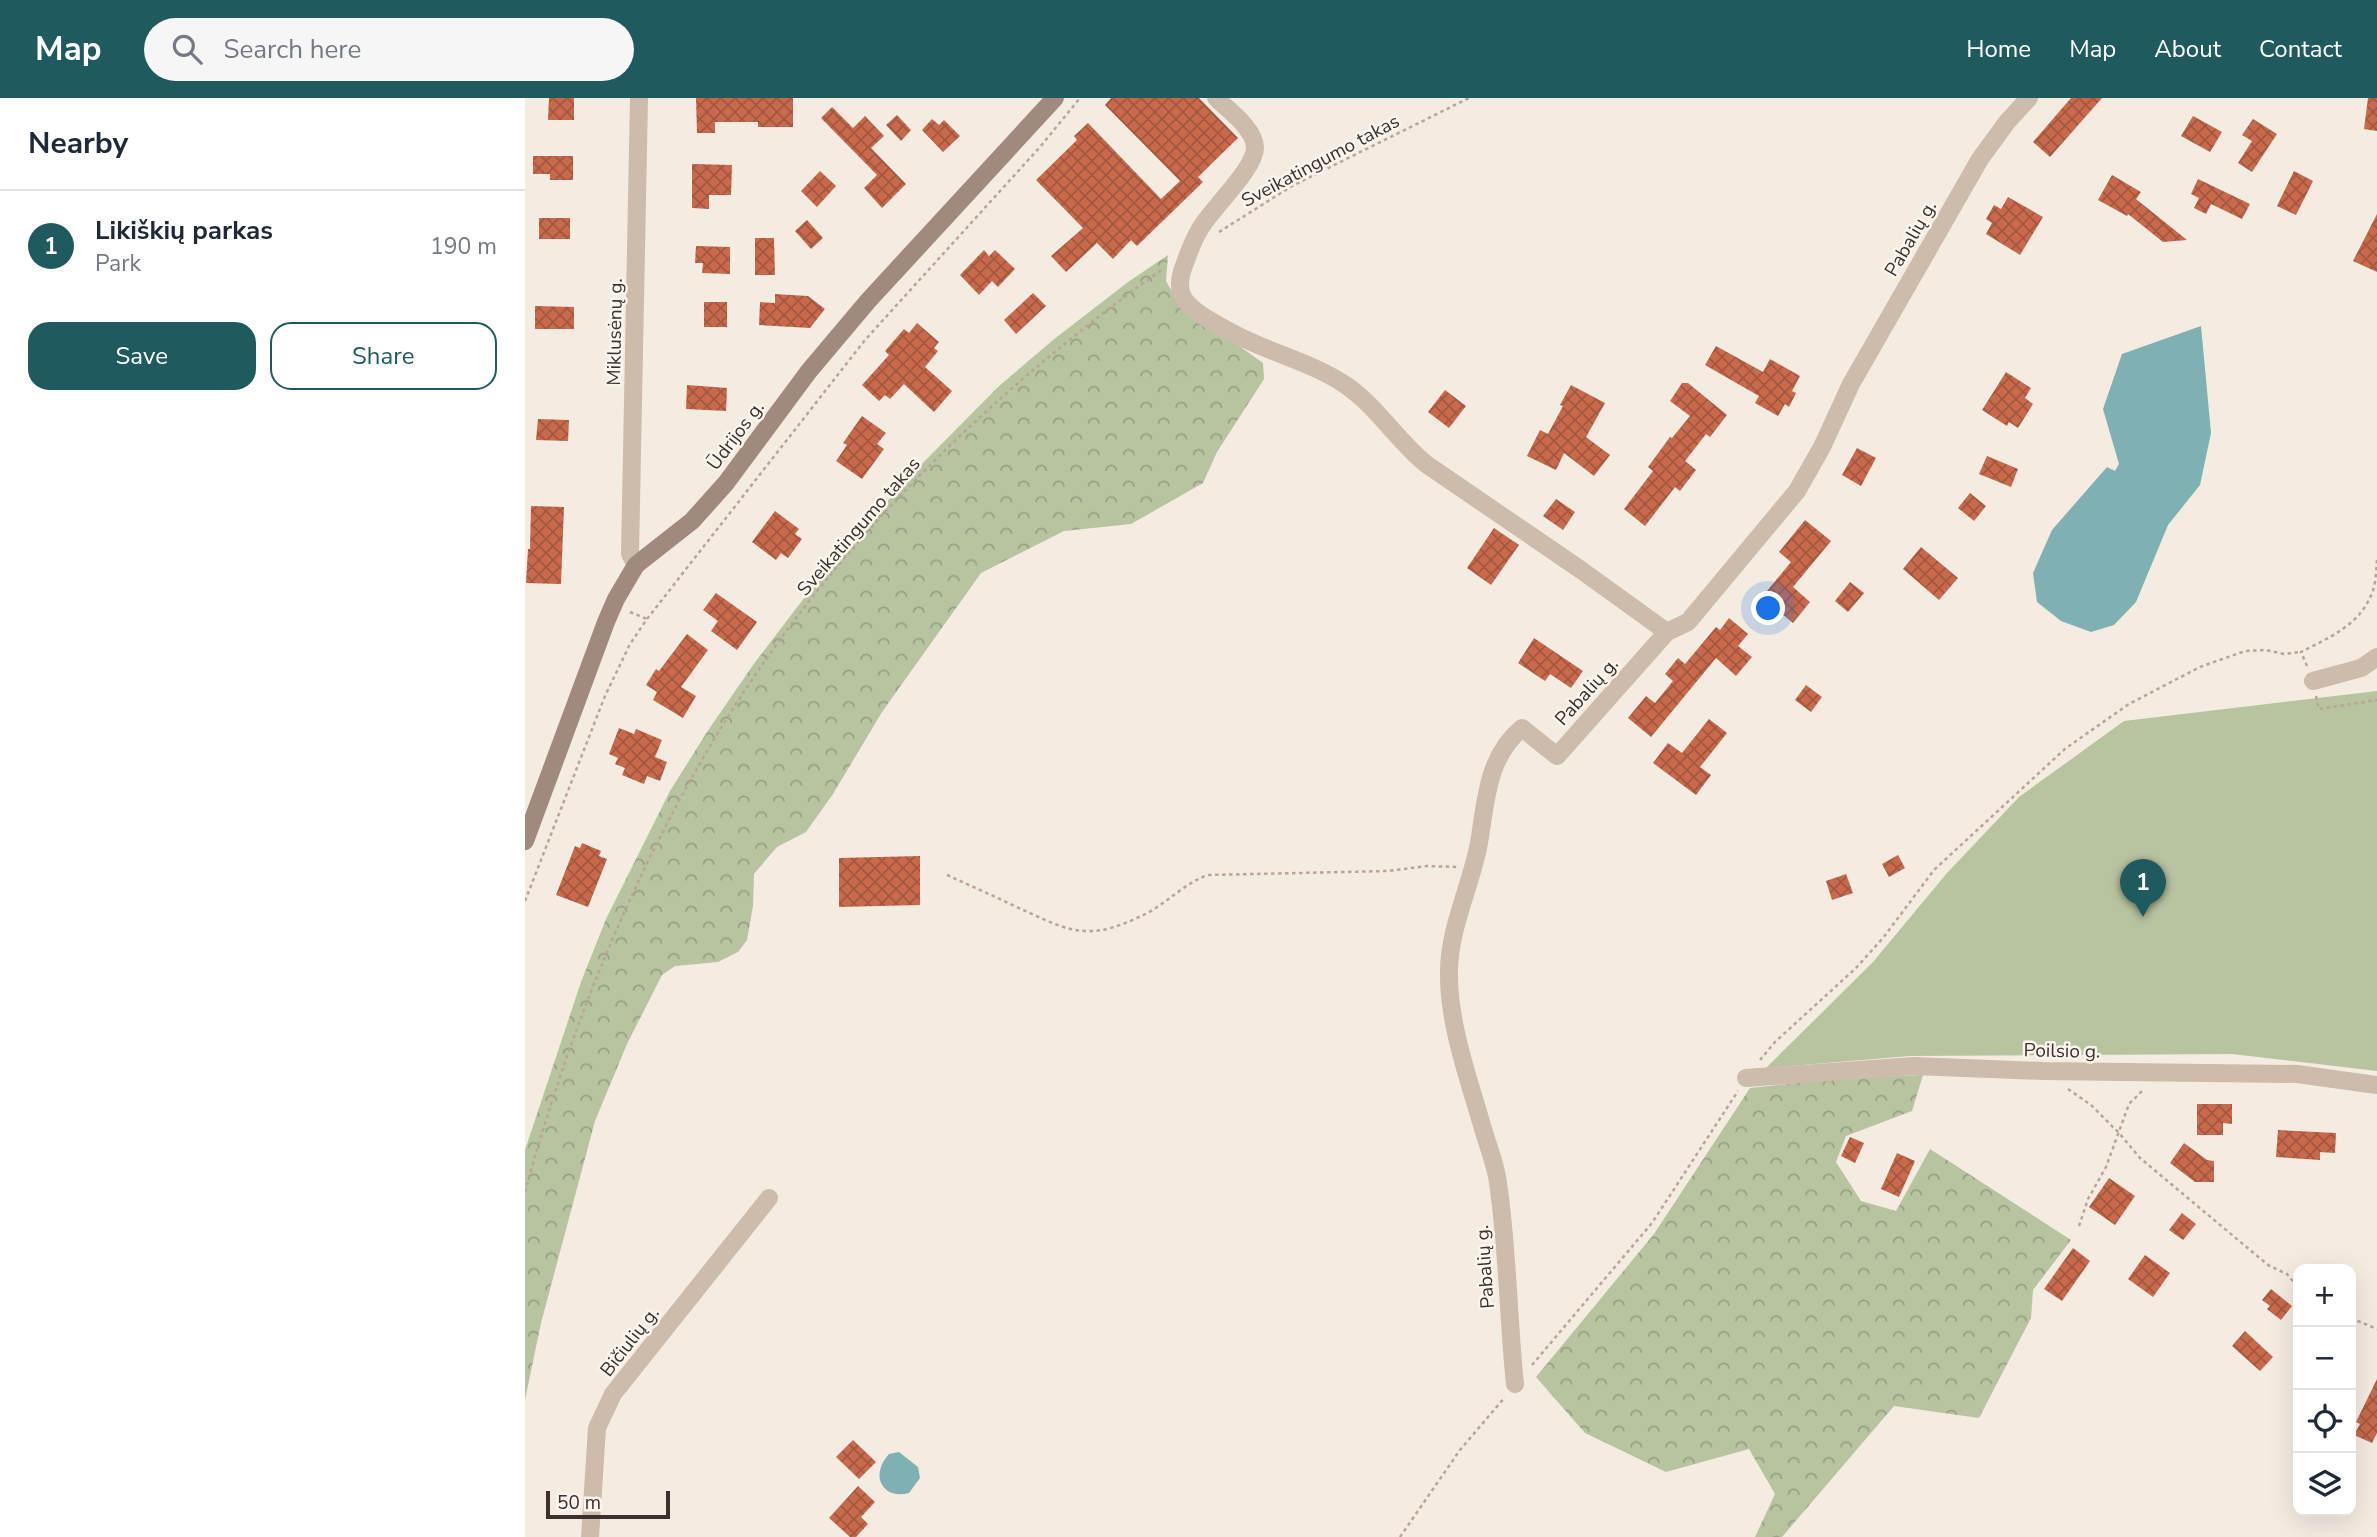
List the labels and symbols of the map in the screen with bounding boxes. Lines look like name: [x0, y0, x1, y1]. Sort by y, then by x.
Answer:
street label: Sveikatingumo takas: [1237, 108, 1404, 214]
street label: Pabalių g.: [1879, 196, 1943, 281]
street label: Miklusėnų g.: [601, 278, 629, 386]
street label: Ūdrijos g.: [701, 396, 770, 476]
street label: Sveikatingumo takas: [791, 452, 926, 602]
your location: [1751, 591, 1785, 625]
street label: Pabalių g.: [1549, 652, 1624, 732]
pin: 1: [2120, 859, 2166, 917]
street label: Poilsio g.: [2023, 1037, 2100, 1065]
street label: Pabalių g.: [1469, 1224, 1501, 1310]
street label: Bičiulių g.: [594, 1301, 665, 1382]
scale bar: [546, 1488, 670, 1520]

